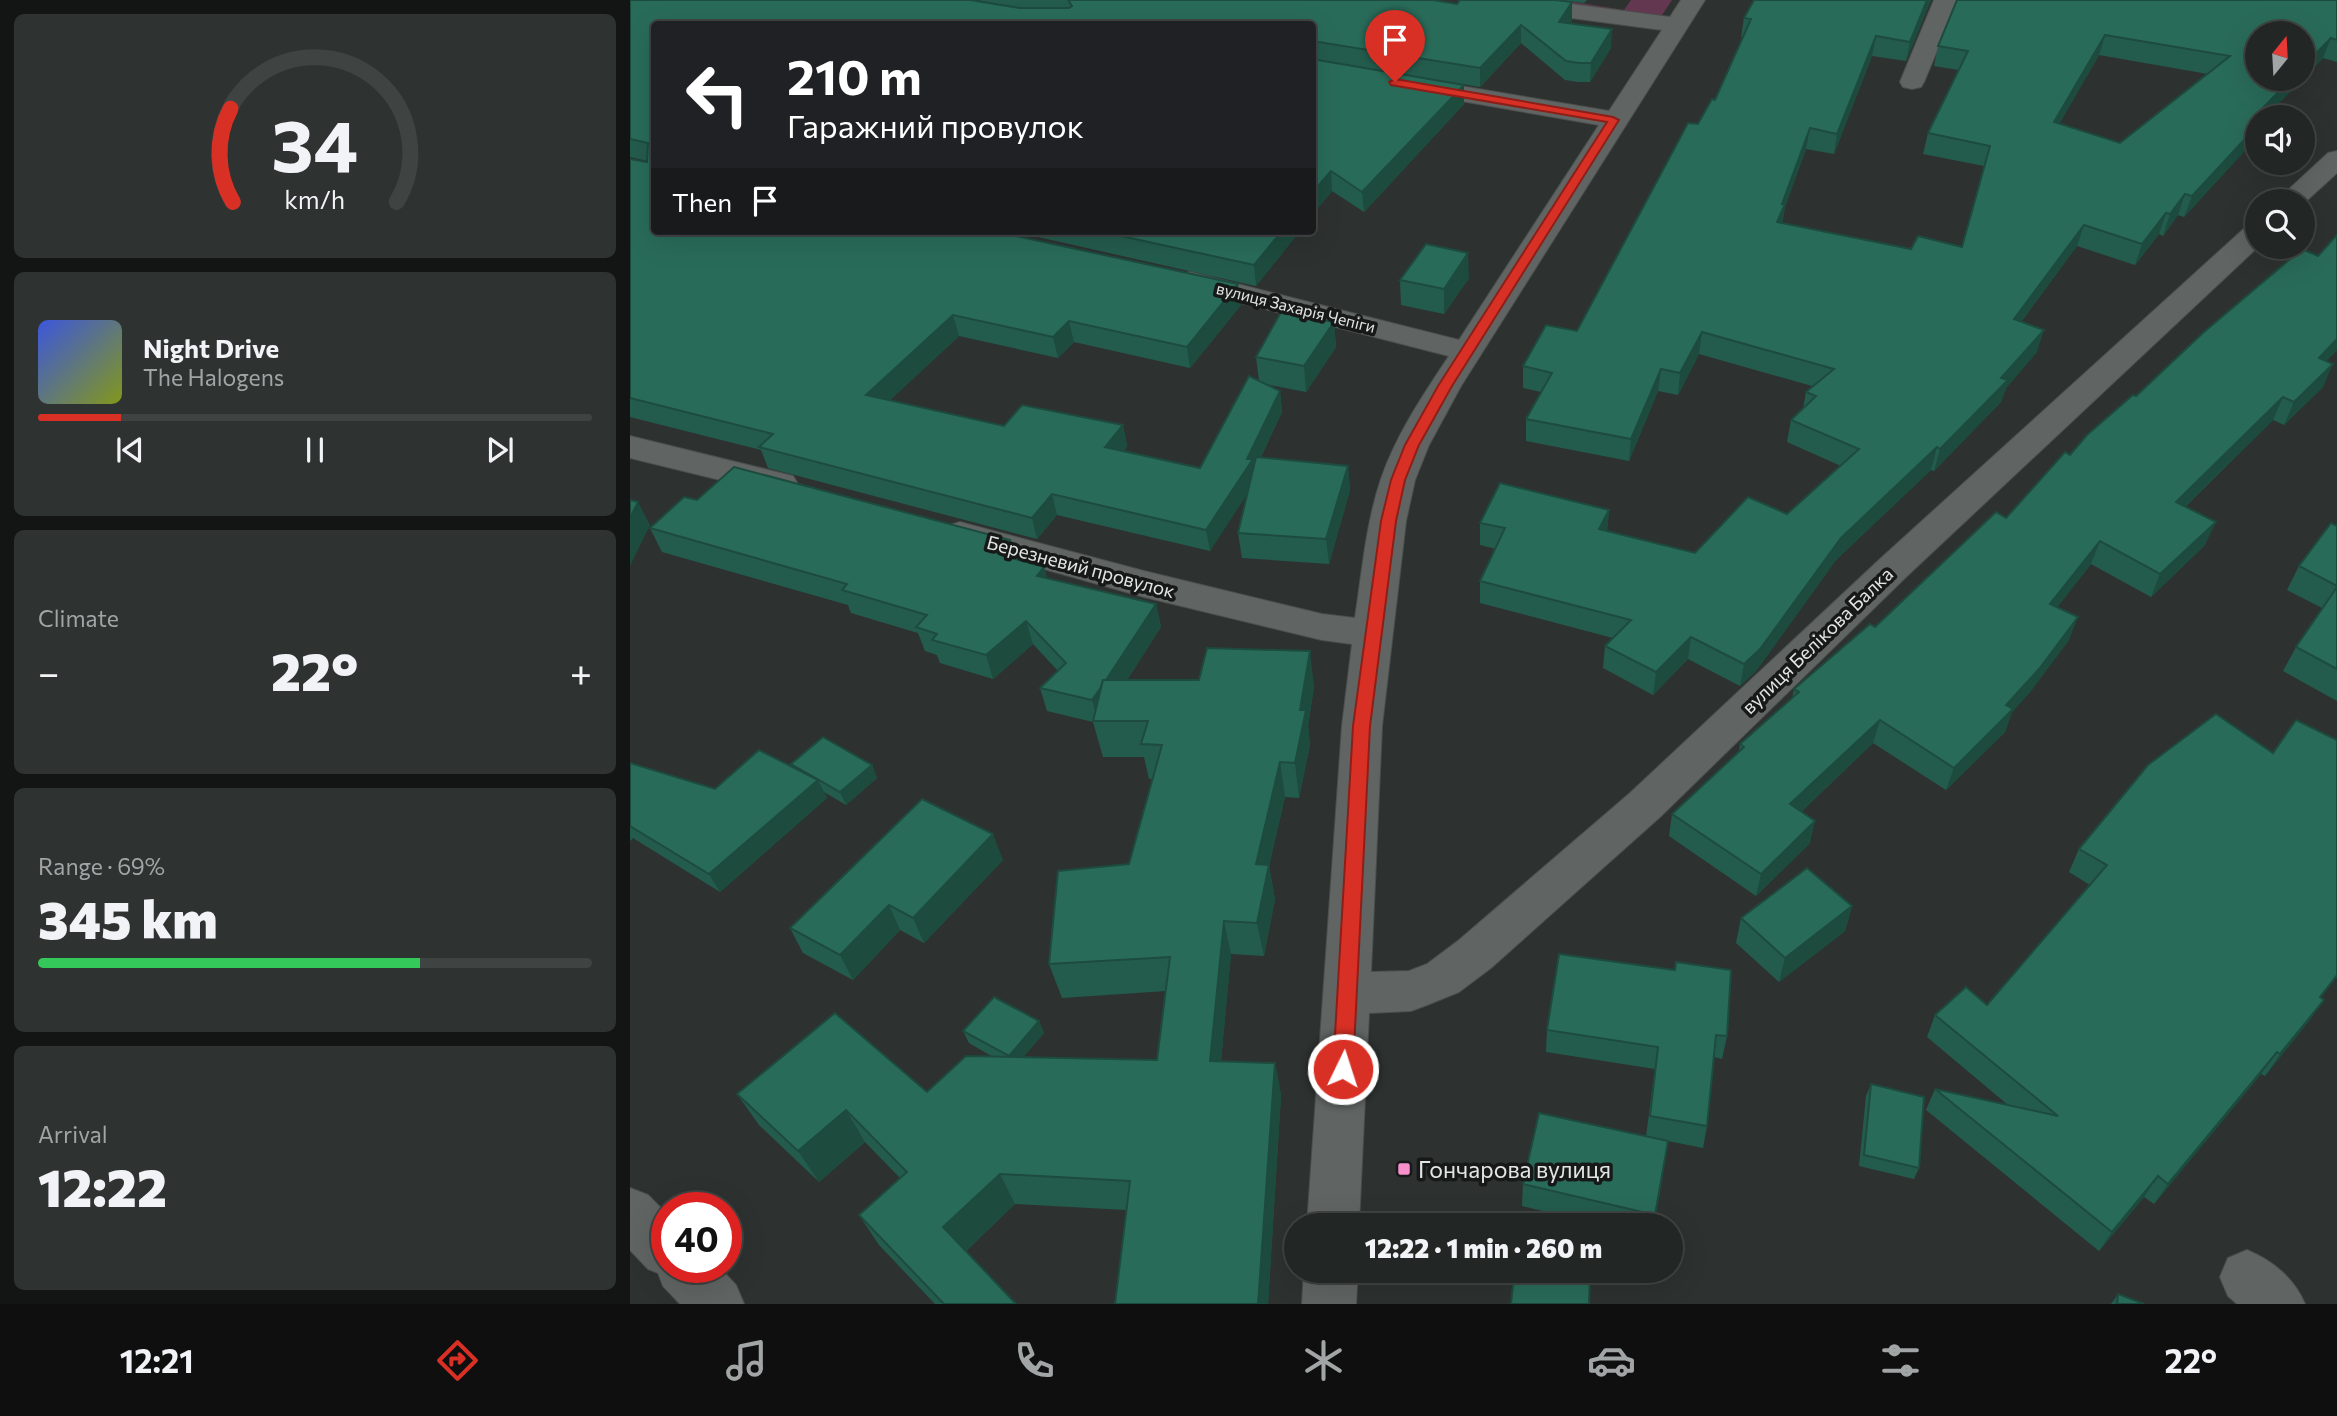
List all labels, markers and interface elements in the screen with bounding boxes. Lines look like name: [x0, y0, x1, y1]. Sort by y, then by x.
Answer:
pin: [1365, 10, 1425, 82]
icon: arrive: [1376, 21, 1414, 59]
north arrow: [2245, 21, 2315, 91]
map controls: [2245, 21, 2315, 259]
text: 210 m: [787, 45, 922, 105]
icon: left: [672, 49, 763, 140]
text: 34: [271, 98, 359, 187]
text: Гаражний провулок: [787, 105, 1084, 145]
button: sound: [2245, 105, 2315, 175]
icon: arrive: [746, 182, 784, 220]
text: km/h: [285, 184, 345, 214]
text: Then: [672, 186, 732, 217]
button: search: [2245, 189, 2315, 259]
street label: вулиця Захарія Чепіги: [1214, 278, 1378, 336]
text: Night Drive: [143, 332, 279, 363]
text: The Halogens: [143, 363, 284, 391]
icon: previous: [111, 431, 149, 469]
icon: pause: [296, 431, 334, 469]
icon: next: [481, 431, 519, 469]
street label: Березневий провулок: [985, 530, 1177, 602]
street label: вулиця Белікова Балка: [1737, 562, 1897, 718]
text: Climate: [38, 604, 119, 632]
text: 22°: [271, 638, 358, 702]
text: −: [38, 648, 60, 695]
text: +: [570, 648, 592, 695]
text: Range · 69%: [38, 852, 165, 880]
text: 345 km: [38, 886, 218, 950]
position arrow: [1306, 1032, 1380, 1106]
text: Arrival: [38, 1120, 108, 1148]
text: 12:22: [38, 1154, 167, 1218]
place label: Гончарова вулиця: [1418, 1155, 1611, 1183]
marker: Гончарова вулиця: [1396, 1161, 1412, 1177]
speed limit sign: 40: [651, 1192, 742, 1283]
text: 12:22 · 1 min · 260 m: [1365, 1232, 1602, 1263]
icon: directions: [433, 1336, 482, 1385]
icon: music: [722, 1336, 771, 1385]
icon: phone: [1010, 1336, 1059, 1385]
icon: climate: [1299, 1336, 1348, 1385]
icon: car: [1587, 1336, 1636, 1385]
icon: filters: [1876, 1336, 1925, 1385]
text: 12:21: [120, 1340, 194, 1380]
text: 22°: [2164, 1340, 2217, 1380]

